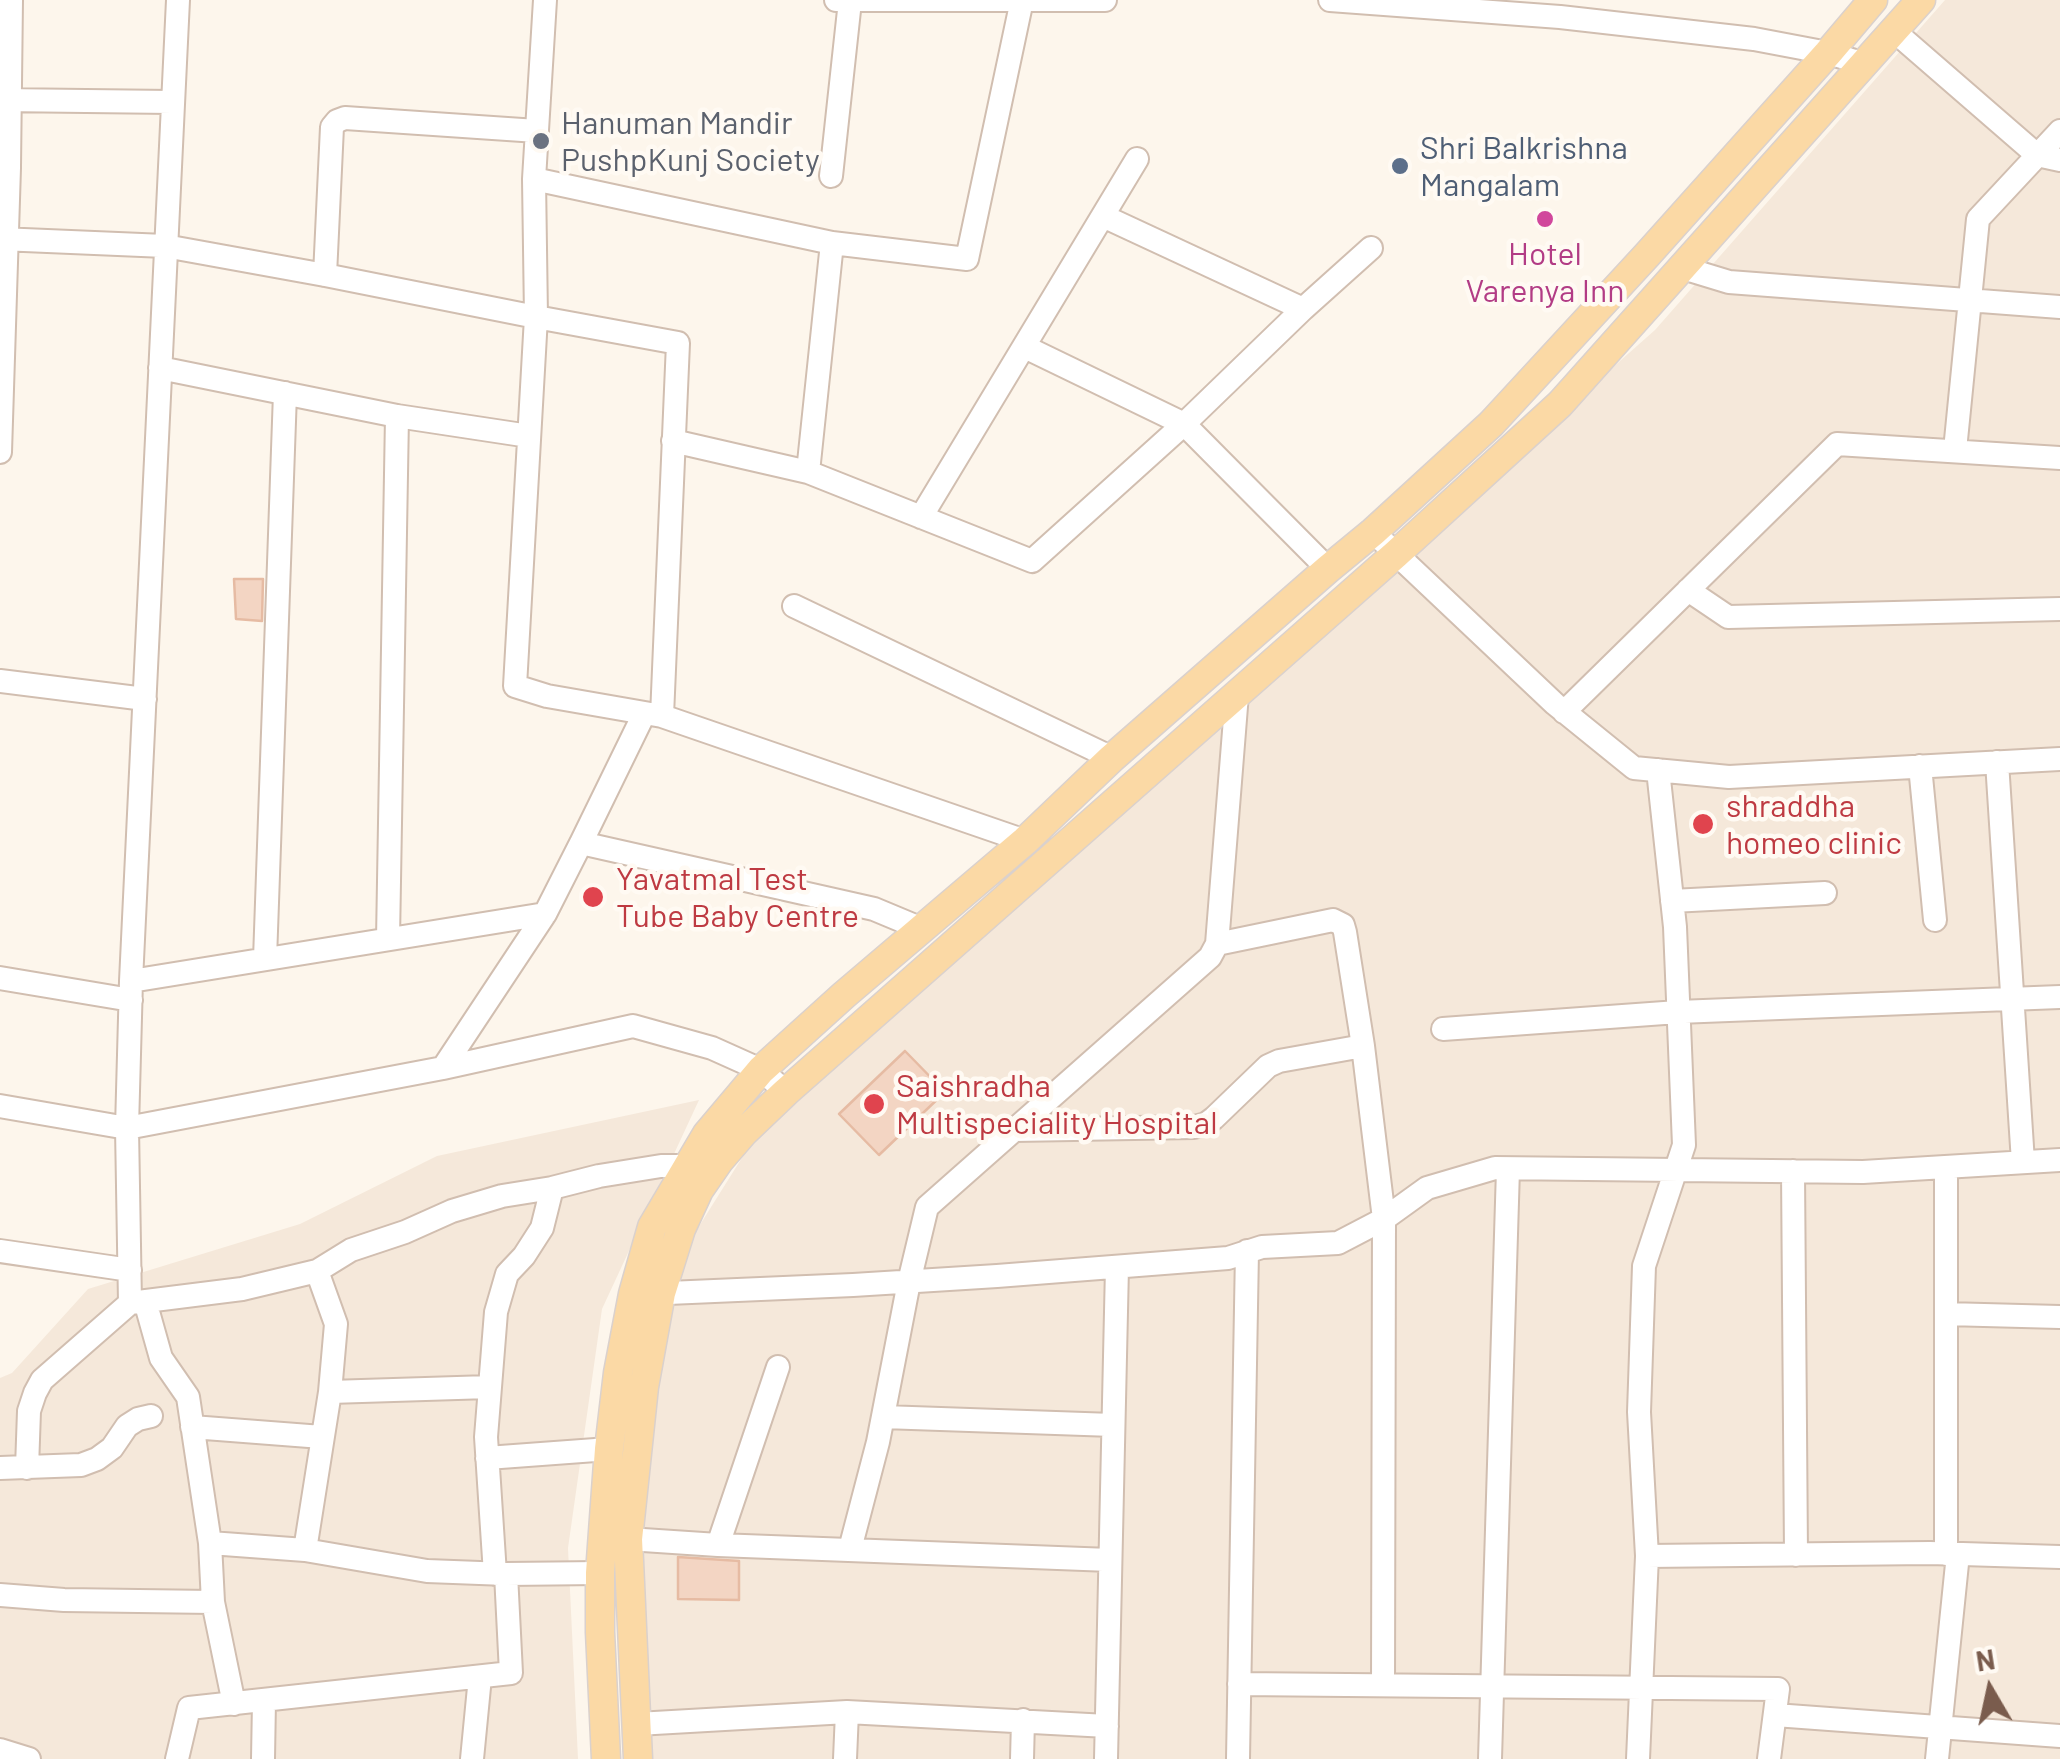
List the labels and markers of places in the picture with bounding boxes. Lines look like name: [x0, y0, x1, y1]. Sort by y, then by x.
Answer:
place label: Hanuman Mandir PushpKunj Society: [561, 104, 820, 179]
place label: Shri Balkrishna Mangalam: [1420, 129, 1628, 204]
marker: Hanuman Mandir PushpKunj Society: [530, 130, 552, 152]
marker: Shri Balkrishna Mangalam: [1389, 155, 1411, 177]
marker: Hotel Varenya Inn: [1534, 208, 1556, 230]
place label: Hotel Varenya Inn: [1465, 235, 1625, 310]
place label: shraddha homeo clinic: [1726, 787, 1902, 862]
marker: shraddha homeo clinic: [1690, 811, 1716, 837]
place label: Yavatmal Test Tube Baby Centre: [616, 860, 859, 935]
marker: Yavatmal Test Tube Baby Centre: [580, 884, 606, 910]
place label: Saishradha Multispeciality Hospital: [896, 1067, 1218, 1142]
marker: Saishradha Multispeciality Hospital: [861, 1091, 887, 1117]

